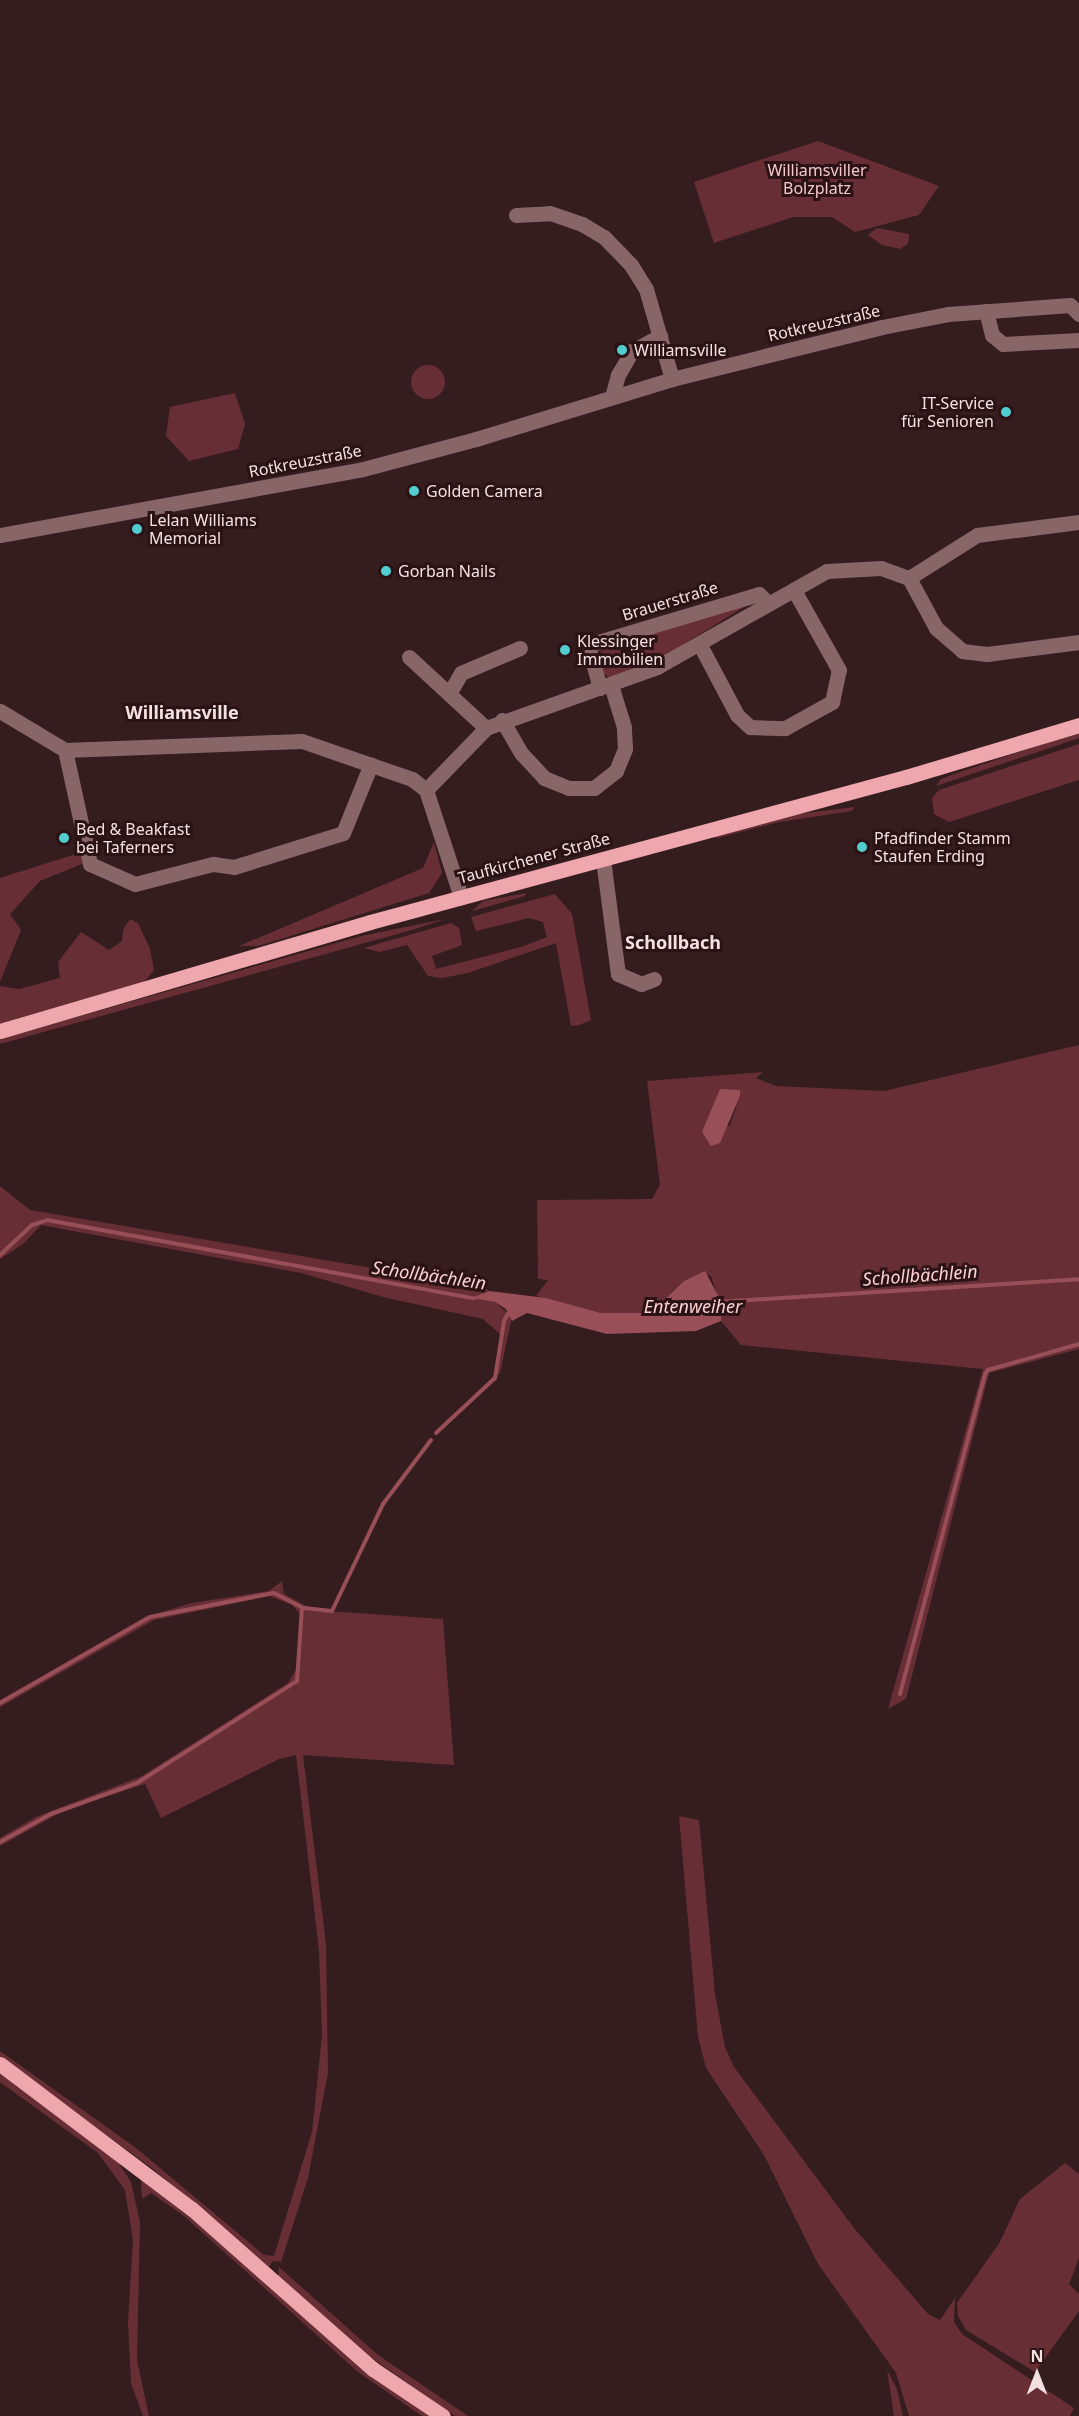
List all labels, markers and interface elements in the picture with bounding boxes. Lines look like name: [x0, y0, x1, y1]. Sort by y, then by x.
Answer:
park label: Williamsviller Bolzplatz: [767, 160, 867, 198]
street label: Rotkreuzstraße: [766, 301, 882, 345]
place label: Williamsville: [634, 340, 727, 360]
marker: Williamsville: [615, 343, 629, 357]
place label: IT-Service für Senioren: [901, 393, 994, 431]
marker: IT-Service für Senioren: [999, 405, 1013, 419]
street label: Rotkreuzstraße: [247, 441, 363, 481]
place label: Golden Camera: [426, 481, 543, 501]
marker: Golden Camera: [407, 484, 421, 498]
place label: Lelan Williams Memorial: [149, 510, 257, 548]
marker: Lelan Williams Memorial: [130, 522, 144, 536]
place label: Gorban Nails: [398, 561, 496, 581]
marker: Gorban Nails: [379, 564, 393, 578]
street label: Brauerstraße: [620, 577, 720, 625]
place label: Klessinger Immobilien: [577, 631, 663, 669]
marker: Klessinger Immobilien: [558, 643, 572, 657]
district label: Williamsville: [125, 701, 239, 723]
place label: Bed & Beakfast bei Taferners: [76, 819, 190, 857]
place label: Pfadfinder Stamm Staufen Erding: [874, 828, 1011, 866]
street label: Taufkirchener Straße: [456, 829, 612, 887]
marker: Bed & Beakfast bei Taferners: [57, 831, 71, 845]
marker: Pfadfinder Stamm Staufen Erding: [855, 840, 869, 854]
district label: Schollbach: [625, 931, 721, 953]
water label: Schollbächlein: [371, 1256, 487, 1294]
water label: Schollbächlein: [862, 1260, 978, 1290]
water label: Entenweiher: [644, 1295, 742, 1317]
north arrow: [1007, 2344, 1067, 2404]
text: N: [1030, 2345, 1044, 2367]

